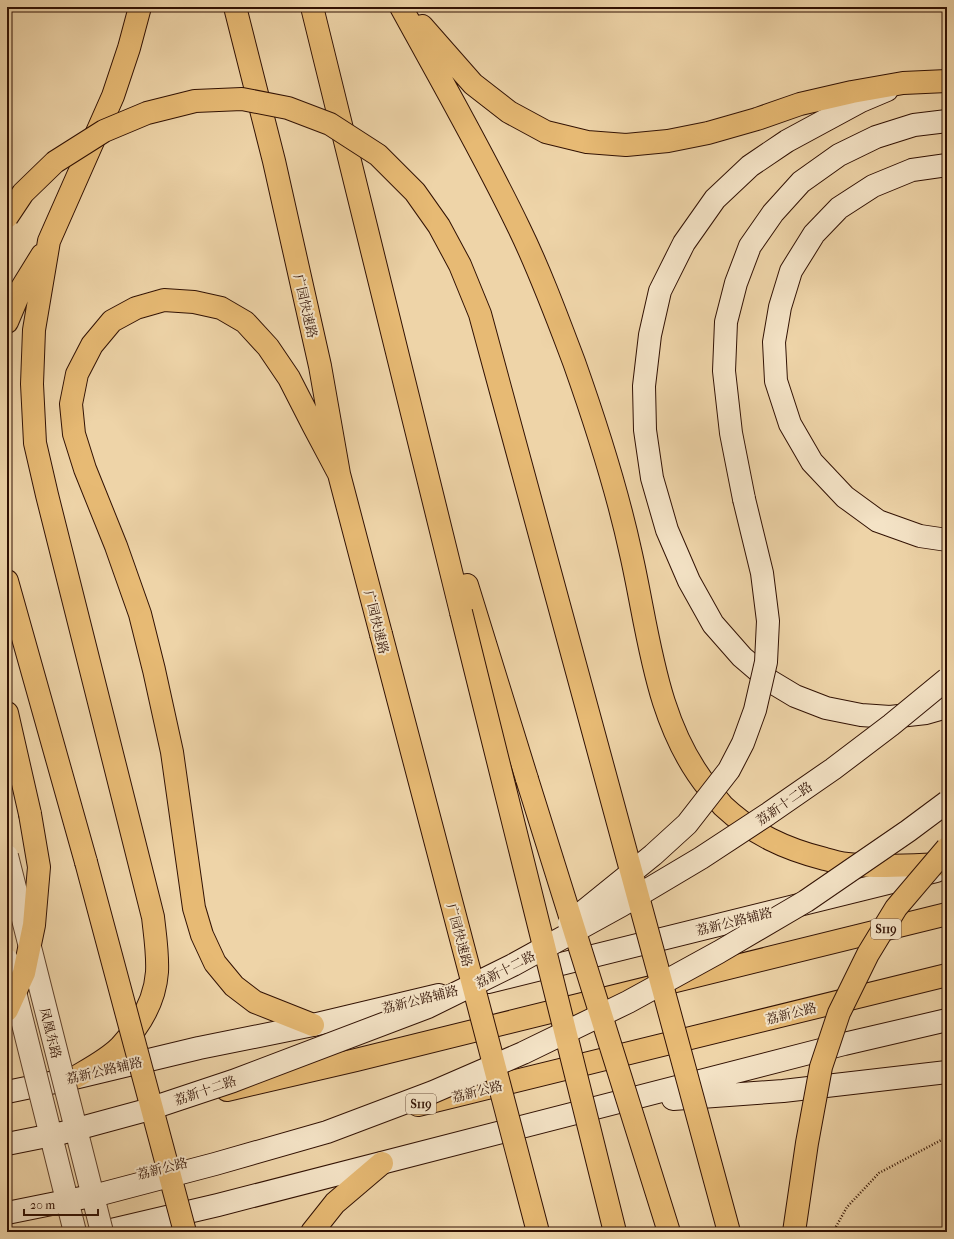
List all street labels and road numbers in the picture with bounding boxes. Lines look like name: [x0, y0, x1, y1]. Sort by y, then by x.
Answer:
street label: 广园快速路: [291, 273, 320, 339]
street label: 广园快速路: [361, 589, 392, 655]
street label: 荔新十二路: [753, 779, 815, 828]
street label: 广园快速路: [444, 902, 475, 968]
street label: 荔新公路辅路: [694, 905, 774, 938]
road number: S119: [871, 919, 901, 939]
street label: 荔新十二路: [473, 948, 538, 991]
street label: 荔新公路辅路: [380, 983, 460, 1016]
street label: 荔新公路: [764, 1000, 818, 1027]
street label: 凤凰东路: [37, 1006, 64, 1060]
street label: 荔新公路辅路: [64, 1054, 144, 1087]
street label: 荔新十二路: [172, 1073, 238, 1108]
street label: 荔新公路: [450, 1078, 504, 1105]
road number: S119: [406, 1094, 436, 1114]
street label: 荔新公路: [135, 1155, 189, 1182]

